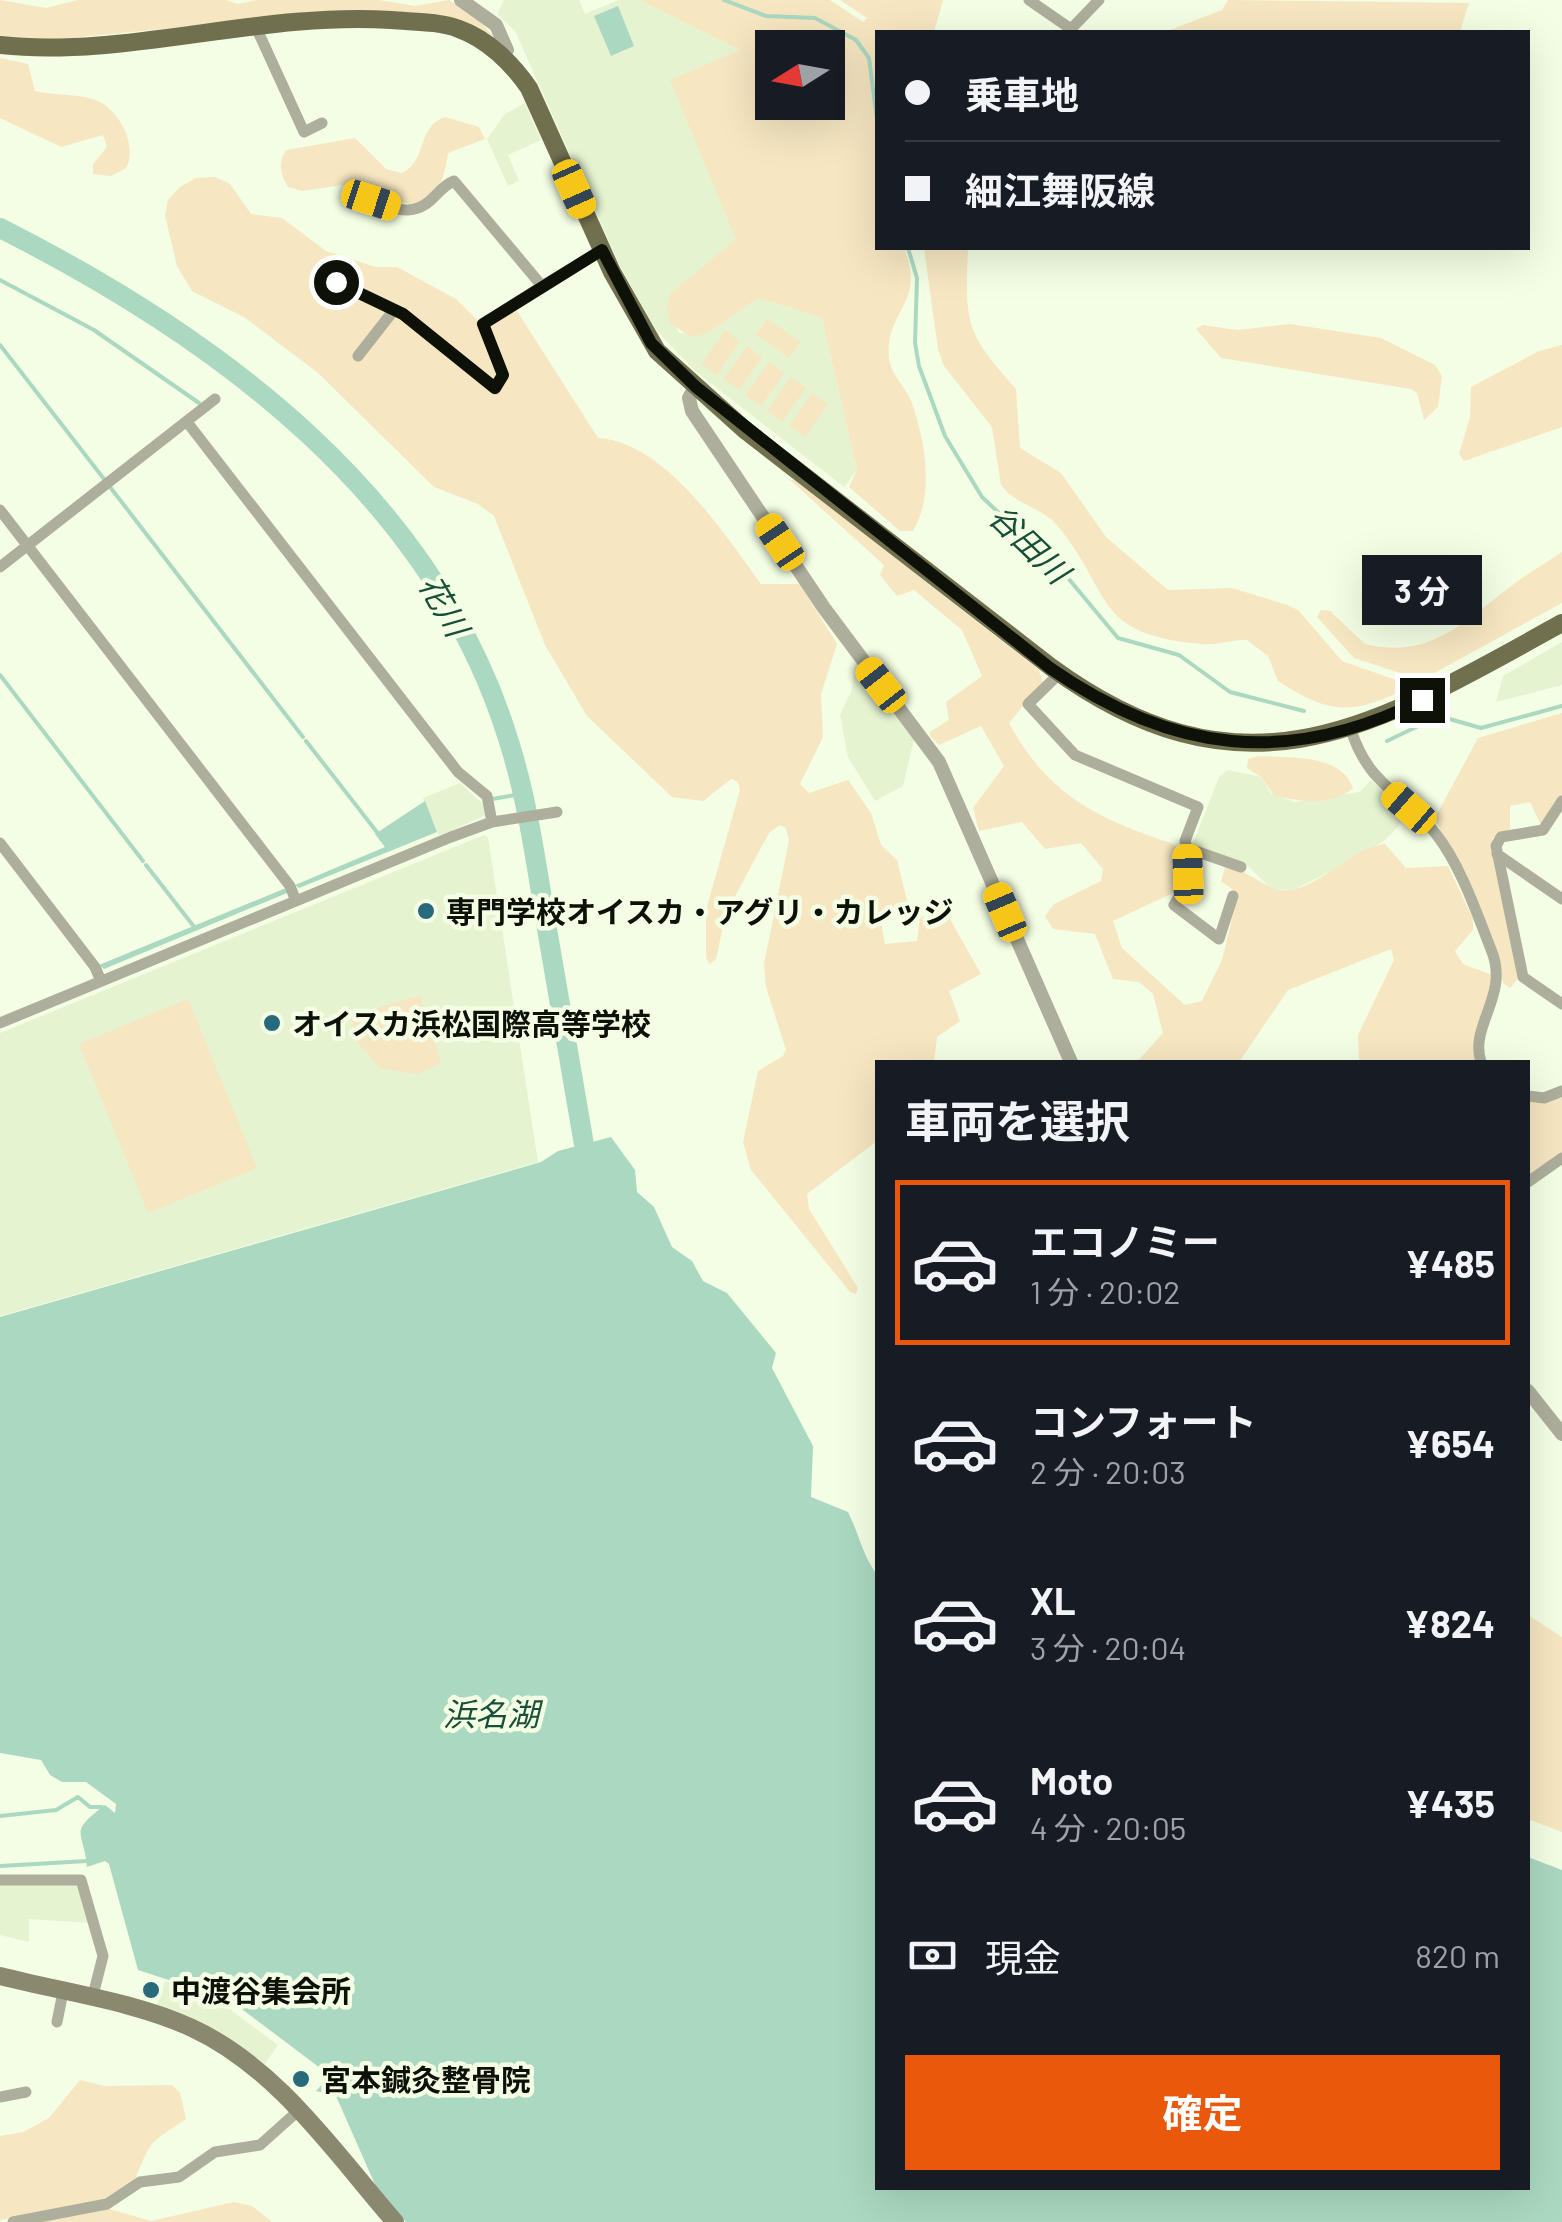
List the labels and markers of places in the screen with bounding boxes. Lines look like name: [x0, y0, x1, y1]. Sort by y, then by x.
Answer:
place label: 専門学校オイスカ・アグリ・カレッジ: [446, 893, 954, 929]
marker: 専門学校オイスカ・アグリ・カレッジ: [415, 900, 437, 922]
place label: オイスカ浜松国際高等学校: [292, 1005, 651, 1041]
marker: オイスカ浜松国際高等学校: [261, 1012, 283, 1034]
place label: 中渡谷集会所: [171, 1972, 351, 2008]
marker: 中渡谷集会所: [140, 1979, 162, 2001]
place label: 宮本鍼灸整骨院: [321, 2061, 531, 2097]
marker: 宮本鍼灸整骨院: [290, 2068, 312, 2090]

